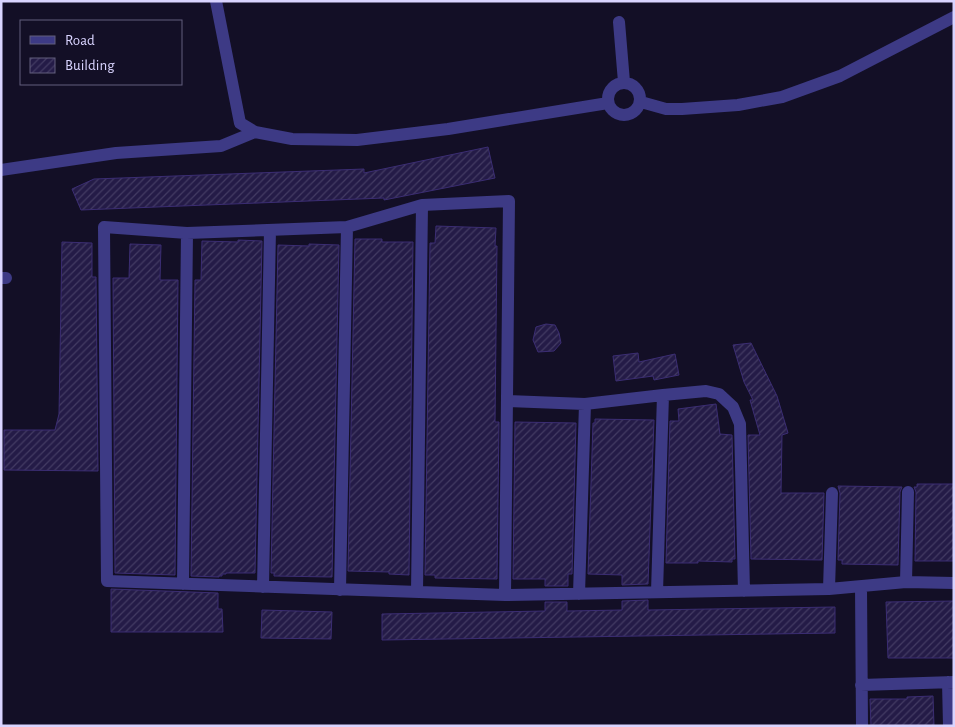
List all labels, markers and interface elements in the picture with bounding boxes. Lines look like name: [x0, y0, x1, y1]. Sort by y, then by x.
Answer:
legend: [20, 20, 182, 85]
text: Road: [65, 33, 95, 48]
text: Building: [65, 58, 115, 73]

